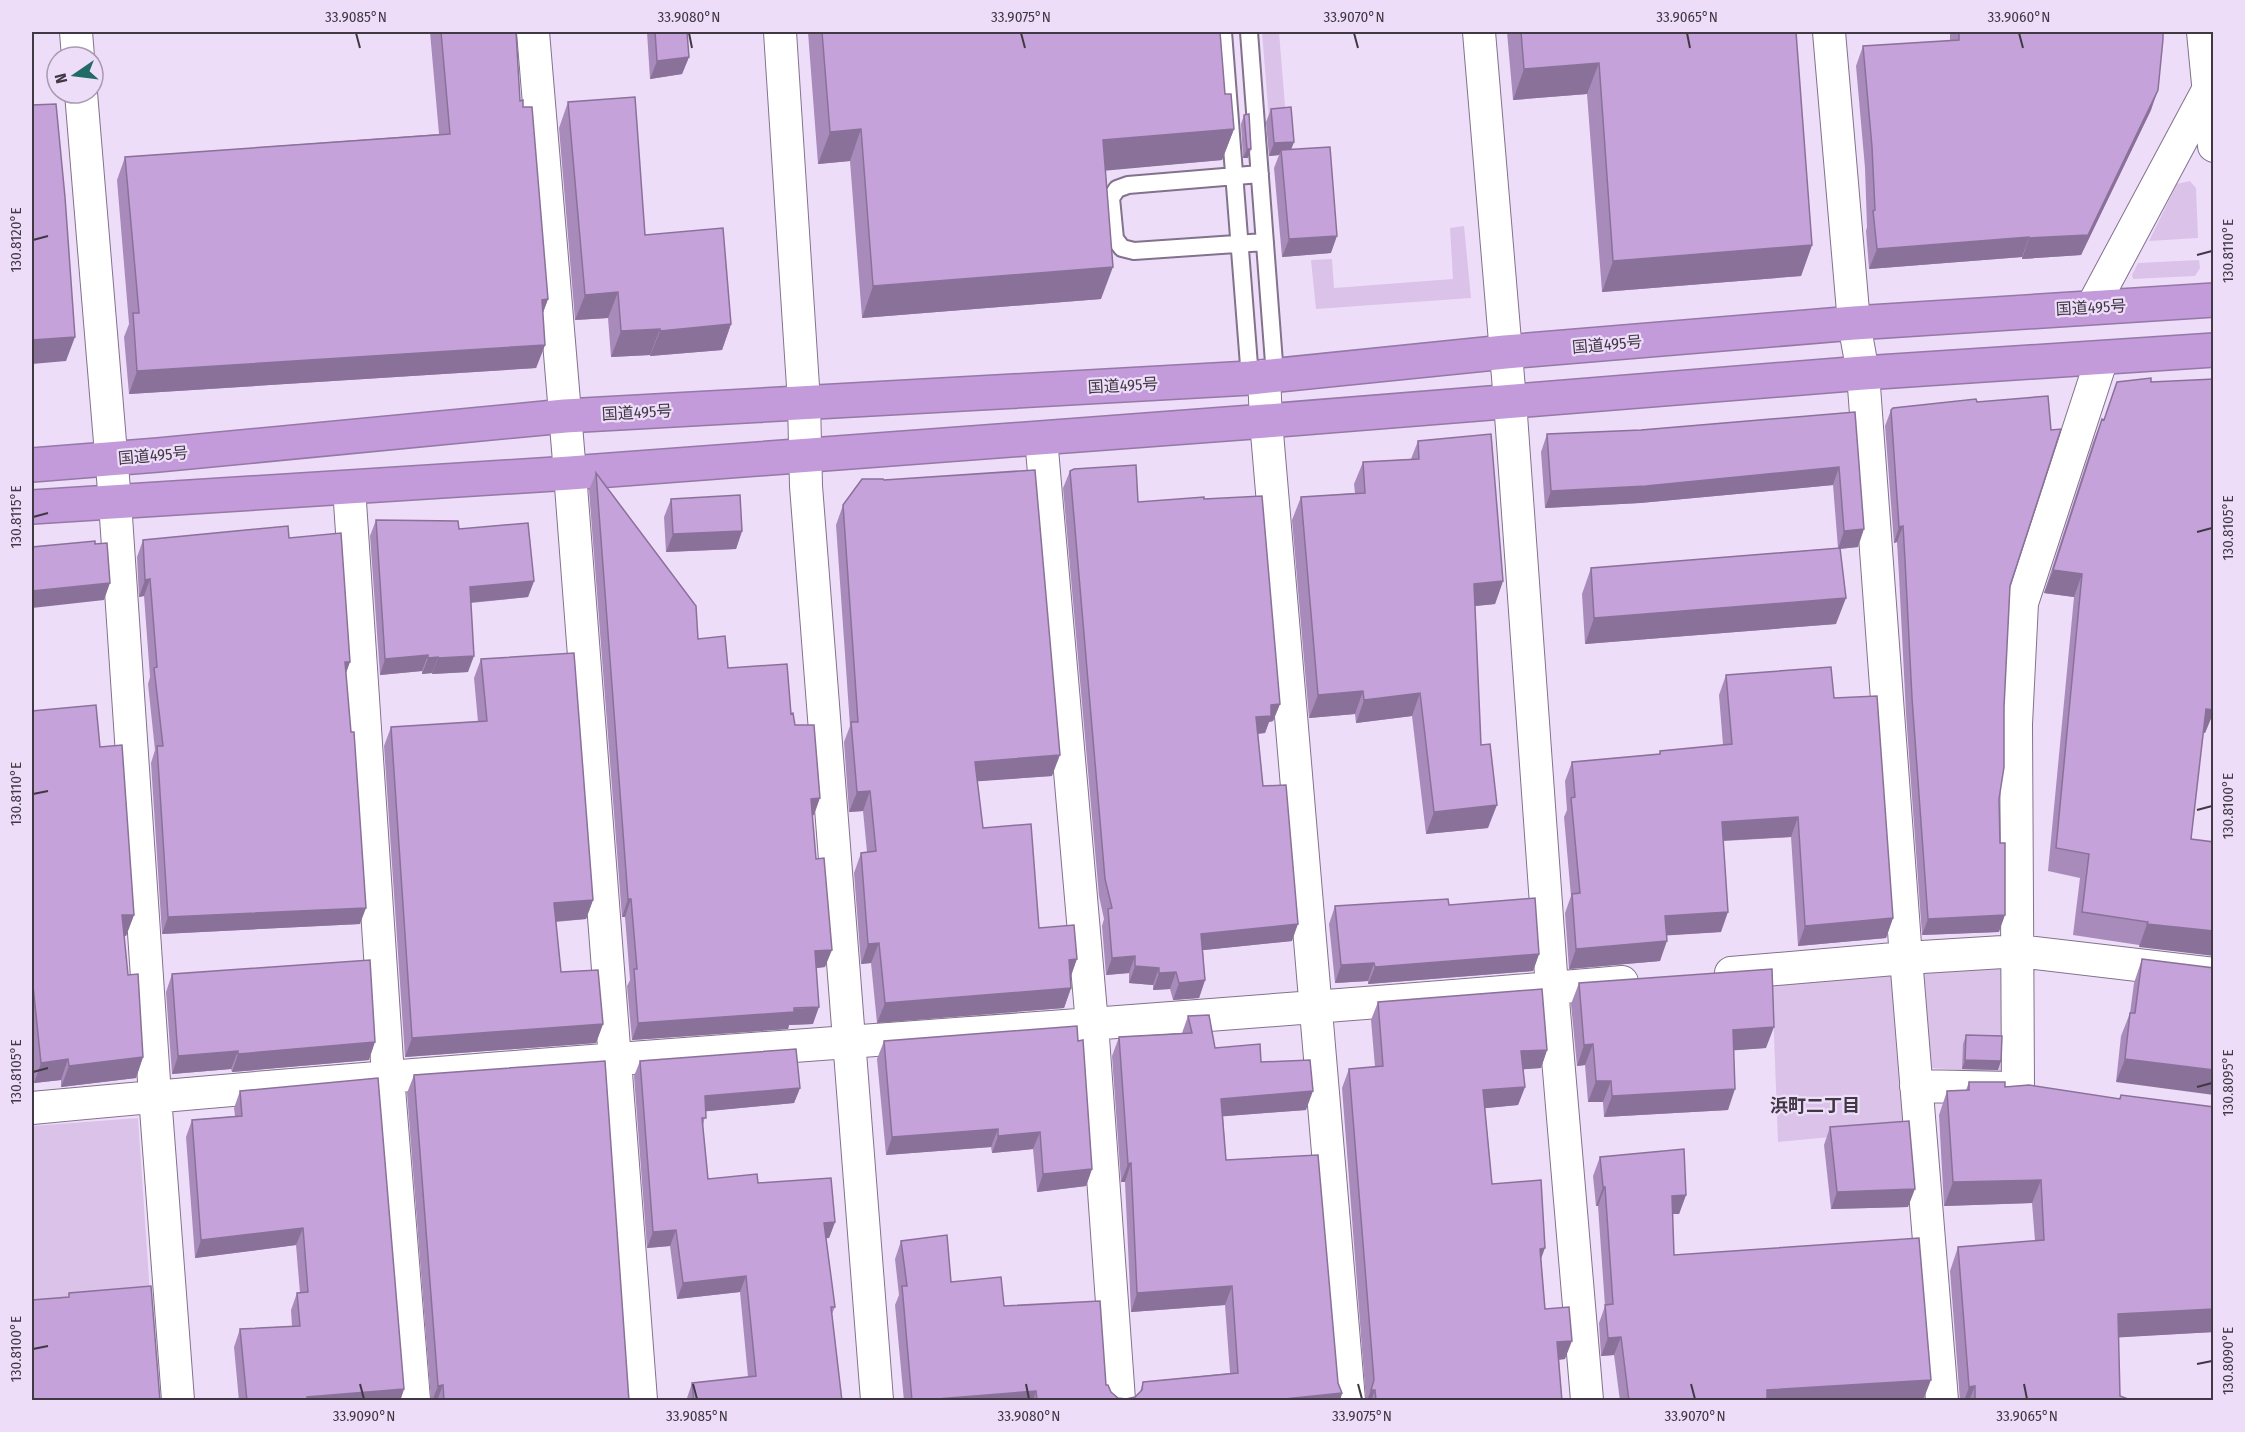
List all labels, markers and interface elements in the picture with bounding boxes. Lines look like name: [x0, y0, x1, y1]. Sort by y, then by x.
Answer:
text: 33.9085°N: [325, 8, 387, 26]
text: 33.9080°N: [658, 8, 720, 26]
text: 33.9075°N: [991, 8, 1051, 26]
text: 33.9070°N: [1323, 8, 1385, 26]
text: 33.9065°N: [1656, 8, 1718, 26]
text: 33.9060°N: [1988, 8, 2050, 26]
north arrow: [45, 45, 105, 105]
text: N: [51, 72, 71, 85]
text: 130.8120°E: [7, 207, 25, 273]
text: 130.8110°E: [2219, 219, 2237, 283]
street label: 国道495号: [2055, 296, 2127, 319]
street label: 国道495号: [1571, 332, 1643, 357]
street label: 国道495号: [1087, 374, 1159, 397]
street label: 国道495号: [601, 401, 673, 424]
street label: 国道495号: [117, 443, 189, 468]
text: 130.8115°E: [7, 485, 25, 549]
text: 130.8105°E: [2219, 495, 2237, 561]
text: 130.8110°E: [7, 762, 25, 826]
text: 130.8100°E: [2219, 773, 2237, 839]
text: 130.8105°E: [7, 1039, 25, 1105]
text: 130.8095°E: [2219, 1050, 2237, 1116]
district label: 浜町二丁目: [1770, 1095, 1860, 1117]
text: 130.8100°E: [7, 1316, 25, 1382]
text: 130.8090°E: [2219, 1327, 2237, 1395]
text: 33.9090°N: [333, 1407, 395, 1425]
text: 33.9085°N: [666, 1407, 728, 1425]
text: 33.9080°N: [998, 1407, 1060, 1425]
text: 33.9075°N: [1332, 1407, 1392, 1425]
text: 33.9070°N: [1664, 1407, 1726, 1425]
text: 33.9065°N: [1996, 1407, 2058, 1425]

